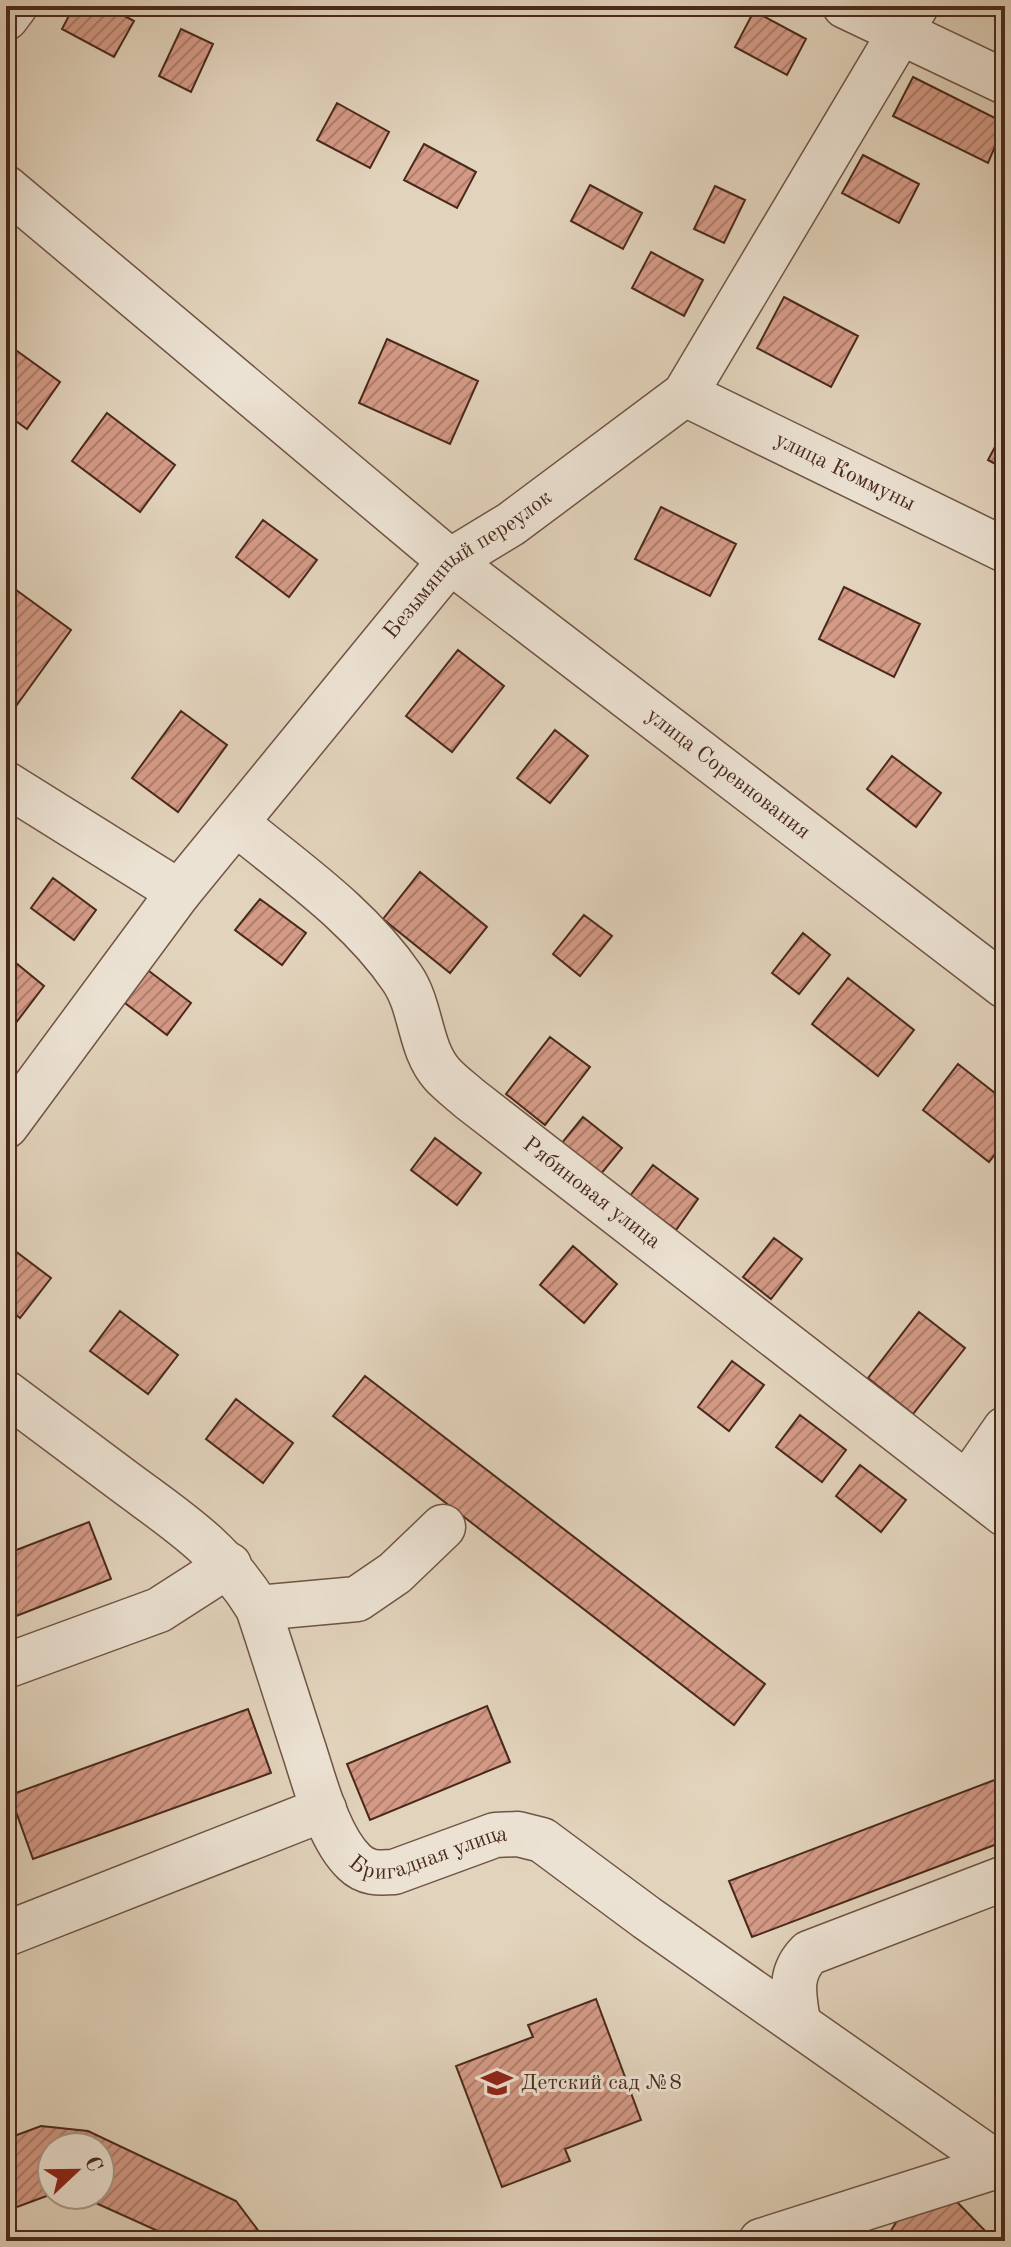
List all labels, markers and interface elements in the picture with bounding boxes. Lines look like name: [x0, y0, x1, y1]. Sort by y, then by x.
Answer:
street label: улица Коммуны: [771, 429, 919, 515]
street label: Безымянный переулок: [380, 486, 556, 643]
street label: улица Соревнования: [642, 704, 814, 843]
street label: Рябиновая улица: [519, 1133, 664, 1253]
street label: Бригадная улица: [344, 1823, 508, 1884]
school or university icon: Детский сад №8: [480, 2066, 514, 2100]
place label: Детский сад №8: [521, 2072, 682, 2094]
north arrow: [36, 2131, 116, 2211]
text: С: [80, 2153, 106, 2175]

